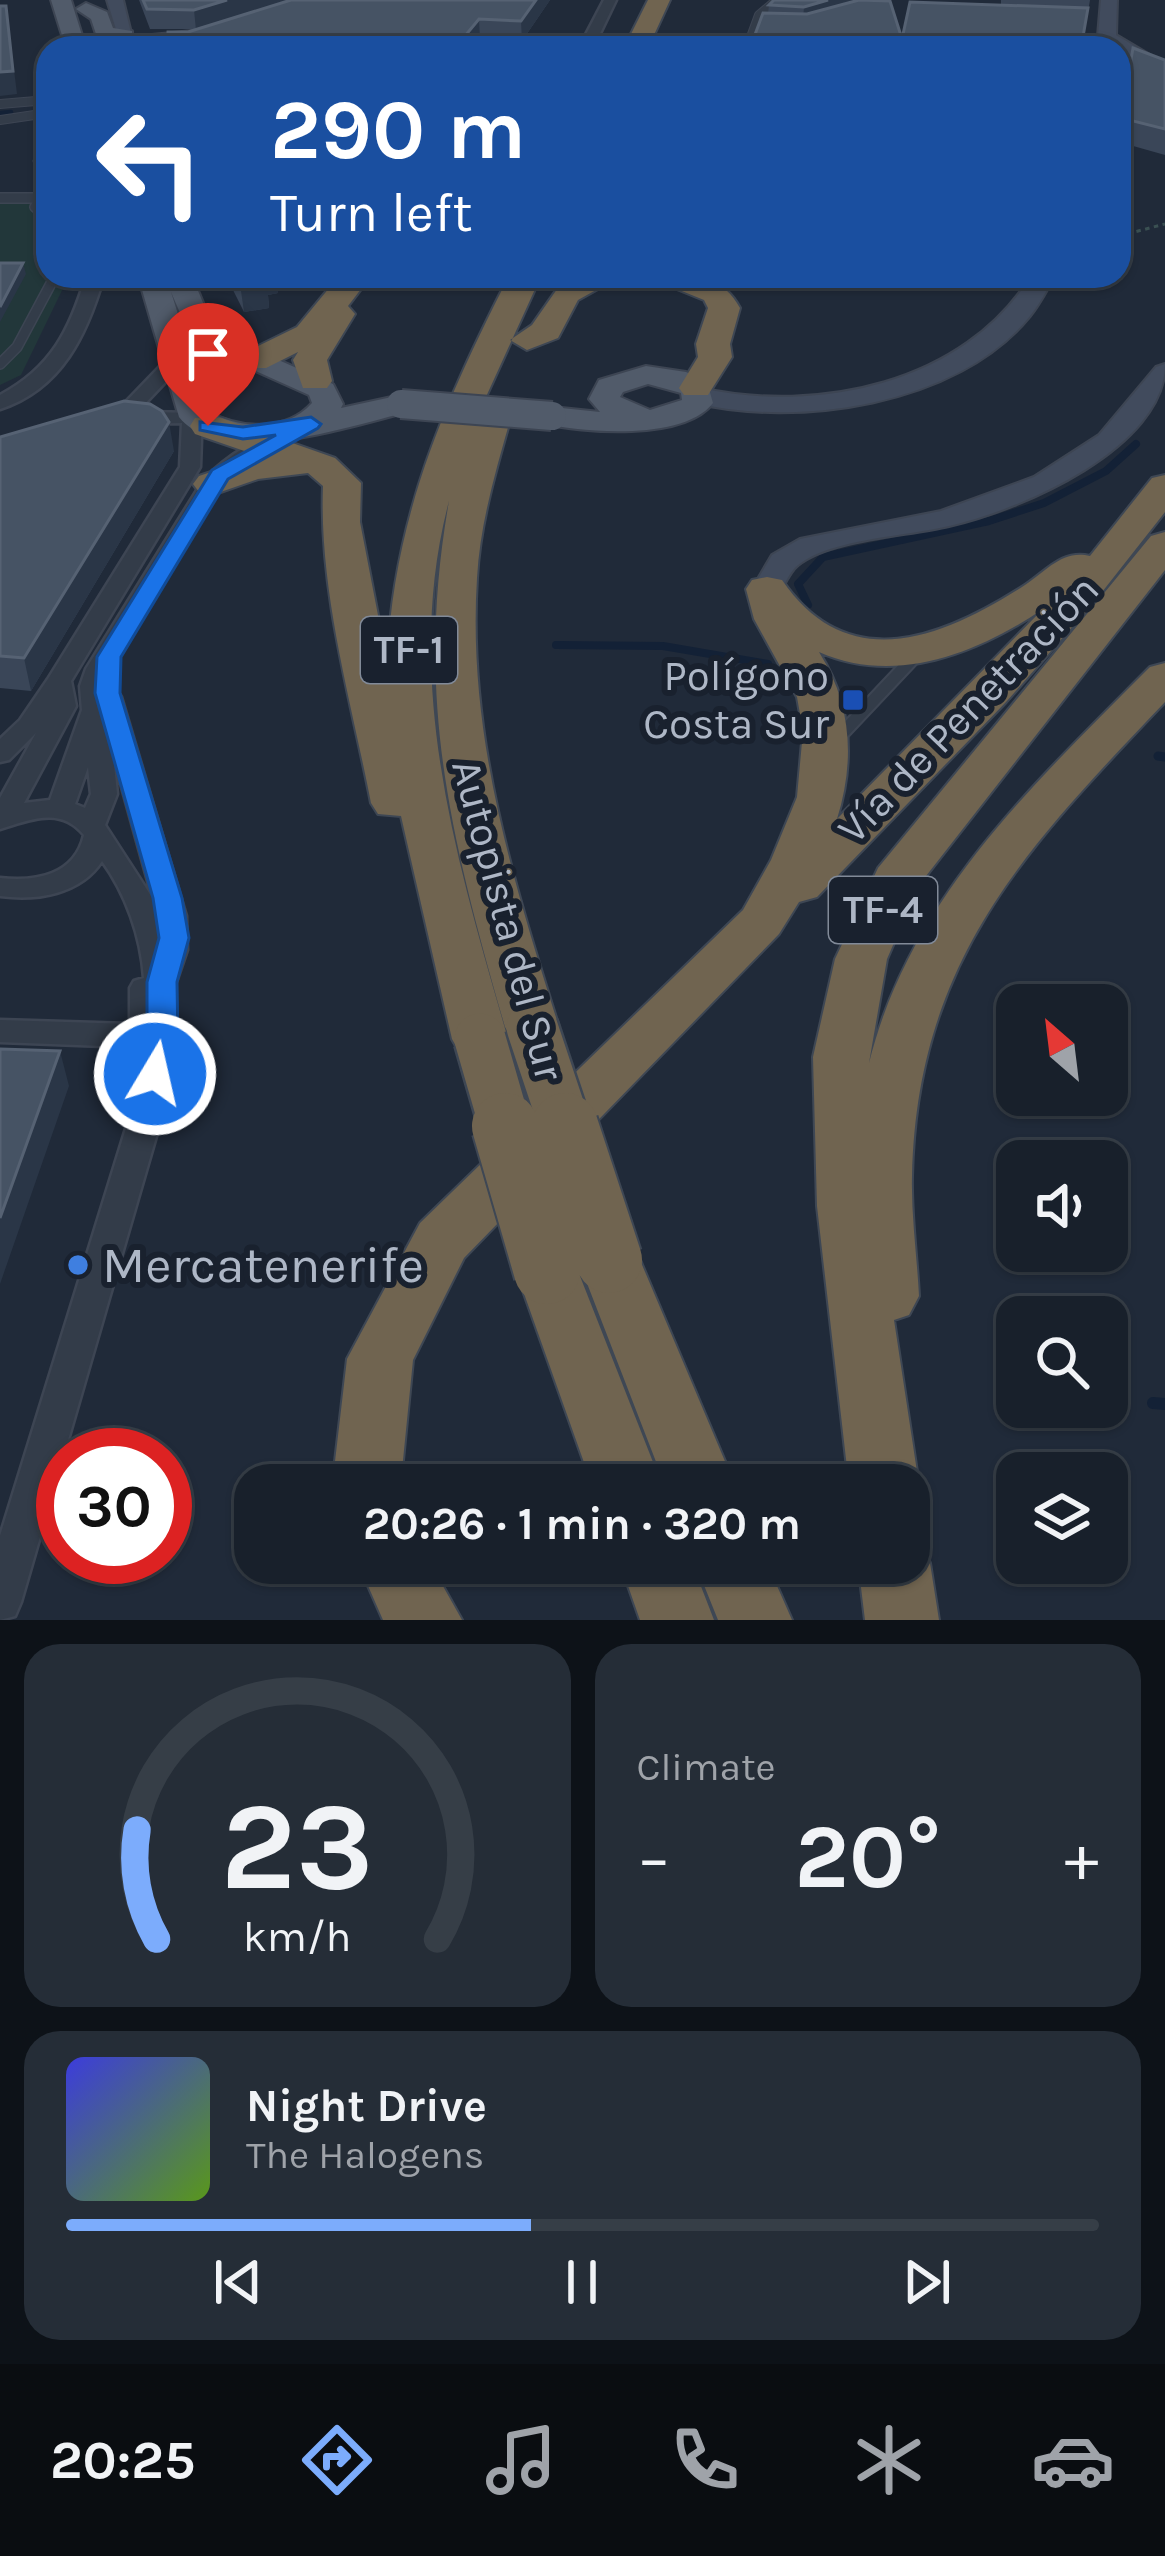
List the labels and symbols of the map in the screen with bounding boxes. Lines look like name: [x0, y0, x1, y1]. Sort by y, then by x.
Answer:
pin: [157, 303, 259, 426]
street label: Vía de Penetración: [827, 564, 1109, 854]
road number: TF-1: [361, 617, 457, 683]
place label: Polígono Costa Sur: [643, 651, 830, 749]
marker: Polígono Costa Sur: [840, 687, 866, 713]
street label: Autopista del Sur: [441, 754, 575, 1087]
road number: TF-4: [829, 877, 937, 943]
north arrow: [996, 984, 1128, 1116]
position arrow: [92, 1011, 218, 1137]
place label: Mercatenerife: [102, 1235, 424, 1295]
marker: Mercatenerife: [65, 1252, 91, 1278]
speed limit sign: 30: [36, 1428, 192, 1584]

